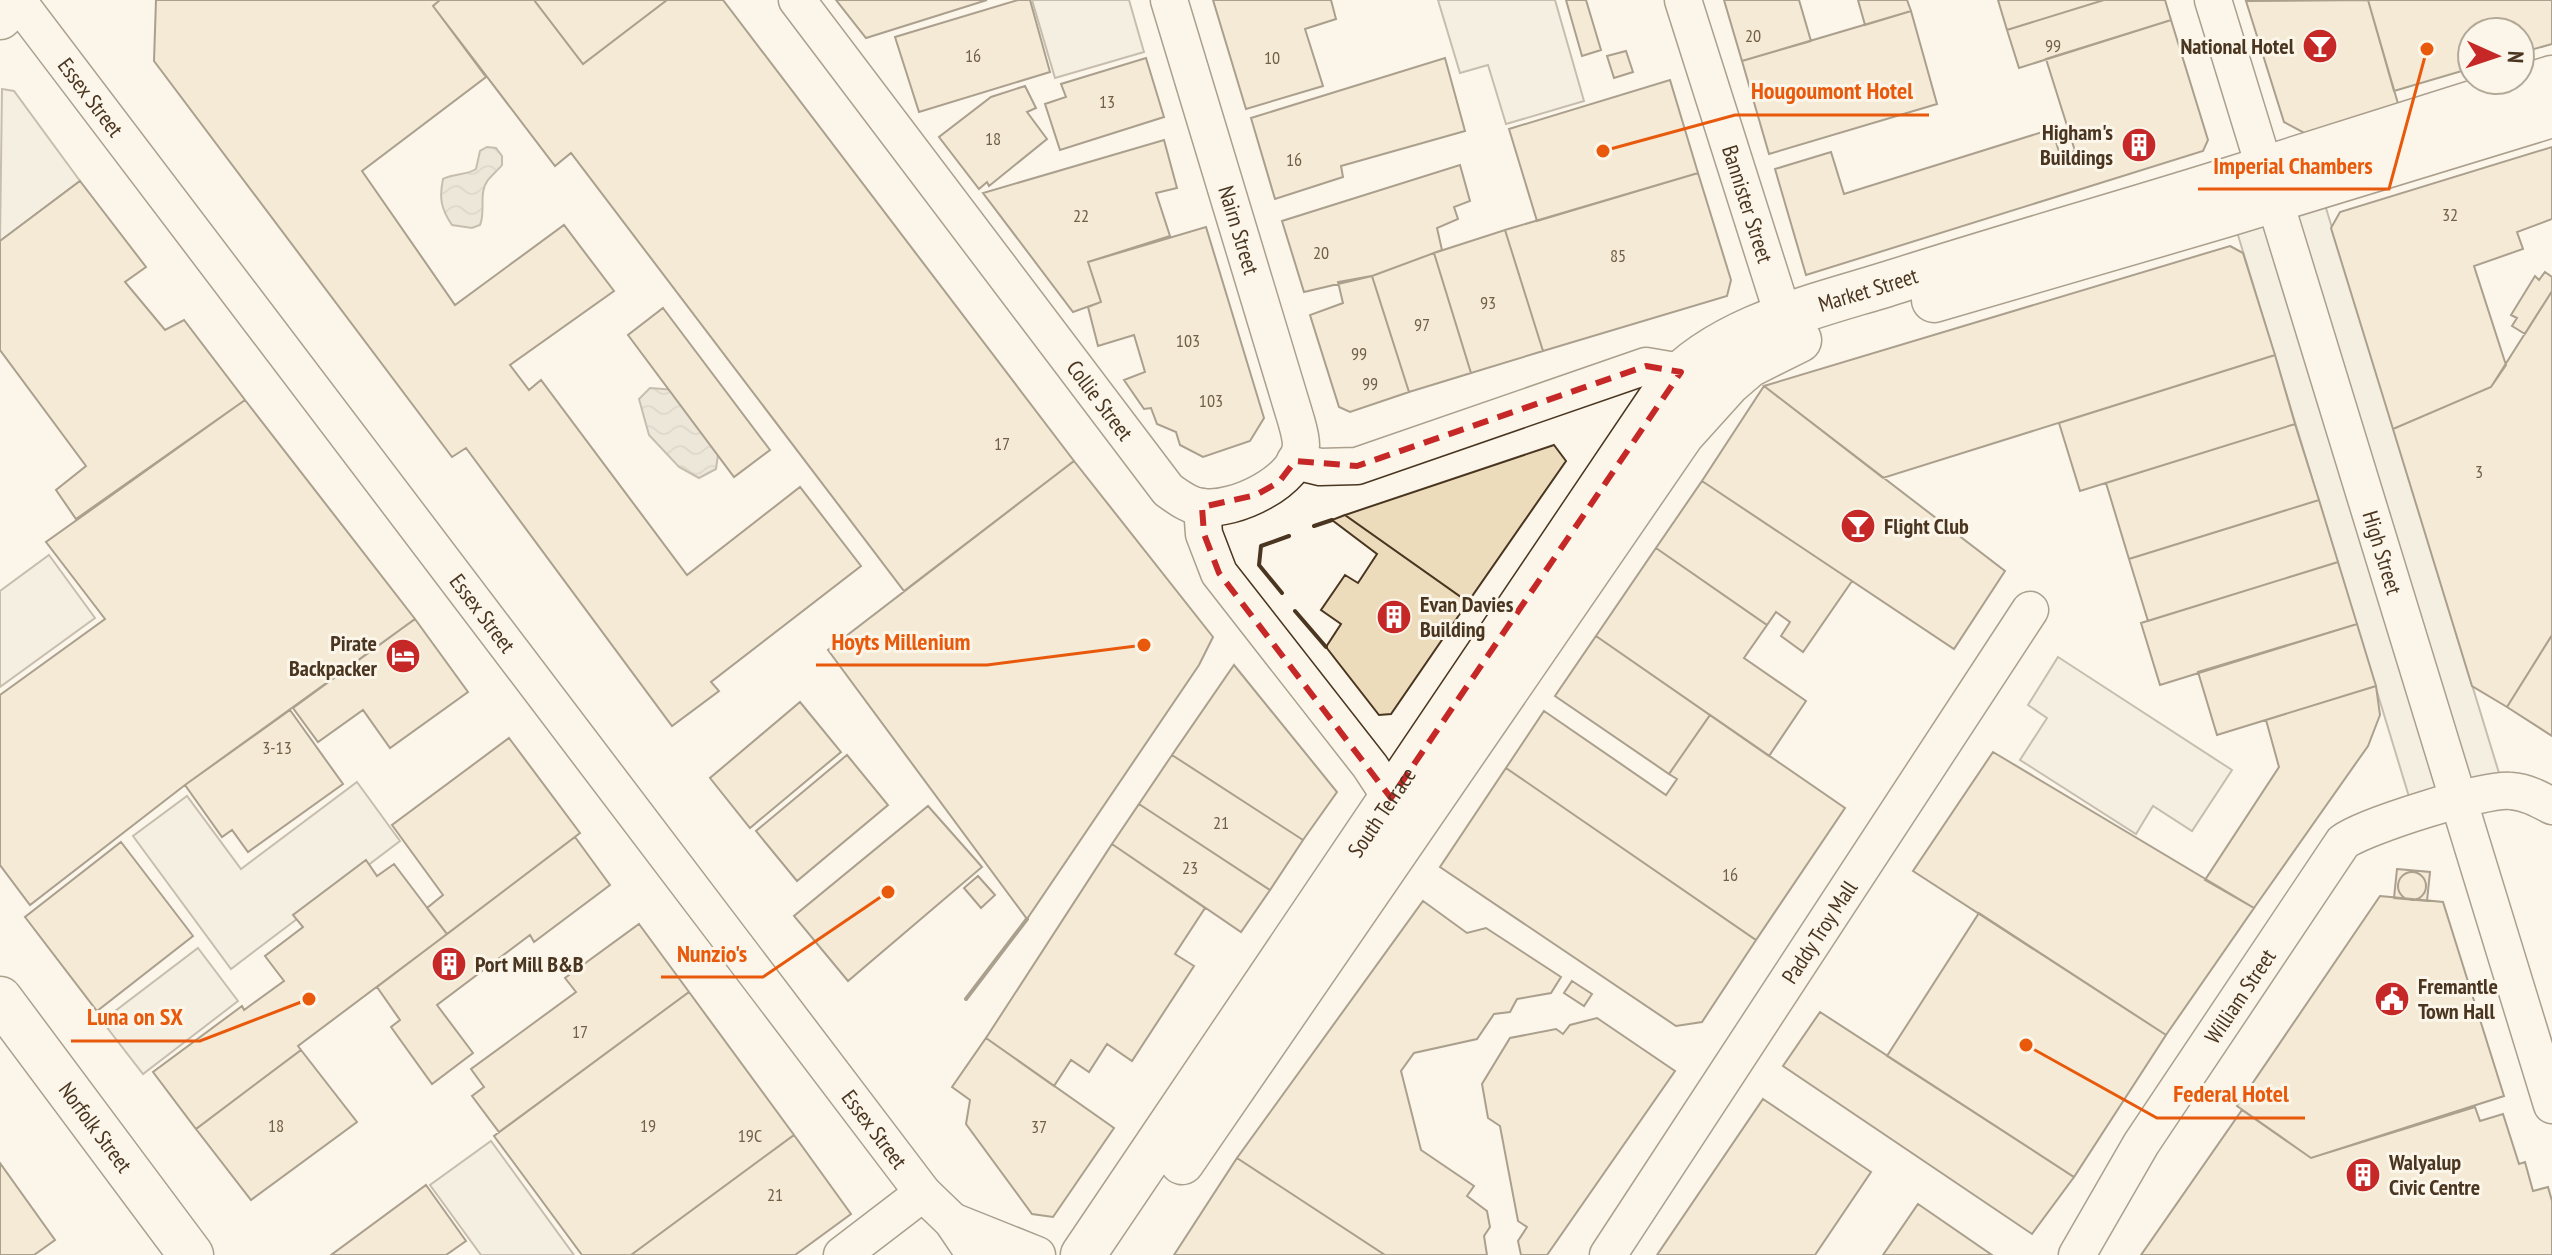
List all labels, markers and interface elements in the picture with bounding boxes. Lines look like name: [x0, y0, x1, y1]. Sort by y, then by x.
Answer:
north arrow: [2456, 16, 2536, 96]
house number: 20: [1745, 24, 1761, 47]
bar icon: National Hotel: [2301, 27, 2339, 65]
place label: National Hotel: [2180, 32, 2295, 60]
house number: 99: [2045, 34, 2061, 57]
house number: 16: [965, 44, 981, 67]
house number: 10: [1264, 46, 1280, 69]
text: N: [2502, 50, 2530, 64]
street label: Essex Street: [52, 52, 130, 142]
callout: Hougoumont Hotel: [1735, 67, 1929, 115]
text: Hougoumont Hotel: [1751, 75, 1913, 106]
house number: 13: [1099, 90, 1115, 113]
place label: Higham's Buildings: [2040, 118, 2113, 171]
building icon: Higham's Buildings: [2120, 126, 2158, 164]
house number: 18: [985, 127, 1001, 150]
callout: Imperial Chambers: [2198, 141, 2389, 189]
street label: Bannister Street: [1716, 142, 1780, 266]
house number: 16: [1286, 148, 1302, 171]
text: Imperial Chambers: [2213, 150, 2373, 181]
street label: Nairn Street: [1212, 182, 1266, 278]
house number: 32: [2442, 203, 2458, 226]
house number: 22: [1073, 204, 1089, 227]
house number: 20: [1313, 241, 1329, 264]
house number: 85: [1610, 244, 1626, 267]
street label: Market Street: [1815, 261, 1921, 318]
house number: 93: [1480, 291, 1496, 314]
house number: 97: [1414, 313, 1430, 336]
house number: 103: [1176, 329, 1200, 352]
house number: 99: [1351, 342, 1367, 365]
street label: Collie Street: [1061, 355, 1139, 446]
house number: 99: [1362, 372, 1378, 395]
house number: 103: [1199, 389, 1223, 412]
house number: 17: [994, 432, 1010, 455]
house number: 3: [2475, 460, 2483, 483]
bar icon: Flight Club: [1839, 507, 1877, 545]
street label: High Street: [2357, 507, 2409, 598]
place label: Flight Club: [1884, 512, 1969, 540]
street label: Essex Street: [444, 568, 522, 658]
place label: Evan Davies Building: [1420, 590, 1514, 643]
building icon: Evan Davies Building: [1375, 598, 1413, 636]
callout: Hoyts Millenium: [816, 617, 987, 665]
text: Hoyts Millenium: [832, 626, 970, 657]
place label: Pirate Backpacker: [289, 629, 378, 682]
hotel icon: Pirate Backpacker: [384, 637, 422, 675]
house number: 3-13: [262, 736, 292, 759]
street label: South Terrace: [1341, 762, 1422, 863]
house number: 21: [1213, 811, 1229, 834]
house number: 23: [1182, 856, 1198, 879]
house number: 16: [1722, 863, 1738, 886]
street label: Paddy Troy Mall: [1775, 874, 1864, 989]
callout: Nunzio's: [661, 929, 763, 977]
text: Nunzio's: [677, 938, 747, 969]
street label: William Street: [2198, 943, 2282, 1049]
building icon: Port Mill B&B: [430, 945, 468, 983]
place label: Port Mill B&B: [475, 950, 584, 978]
place label: Fremantle Town Hall: [2418, 972, 2498, 1025]
public building icon: Fremantle Town Hall: [2373, 980, 2411, 1018]
callout: Luna on SX: [71, 993, 200, 1041]
text: Luna on SX: [87, 1001, 183, 1032]
house number: 17: [572, 1020, 588, 1043]
callout: Federal Hotel: [2157, 1070, 2305, 1118]
street label: Norfolk Street: [53, 1076, 139, 1178]
text: Federal Hotel: [2173, 1078, 2289, 1109]
street label: Essex Street: [836, 1084, 914, 1174]
house number: 18: [268, 1114, 284, 1137]
house number: 19: [640, 1114, 656, 1137]
house number: 37: [1031, 1115, 1047, 1138]
house number: 19C: [738, 1124, 762, 1147]
place label: Walyalup Civic Centre: [2388, 1148, 2480, 1201]
building icon: Walyalup Civic Centre: [2344, 1156, 2382, 1194]
house number: 21: [767, 1183, 783, 1206]

